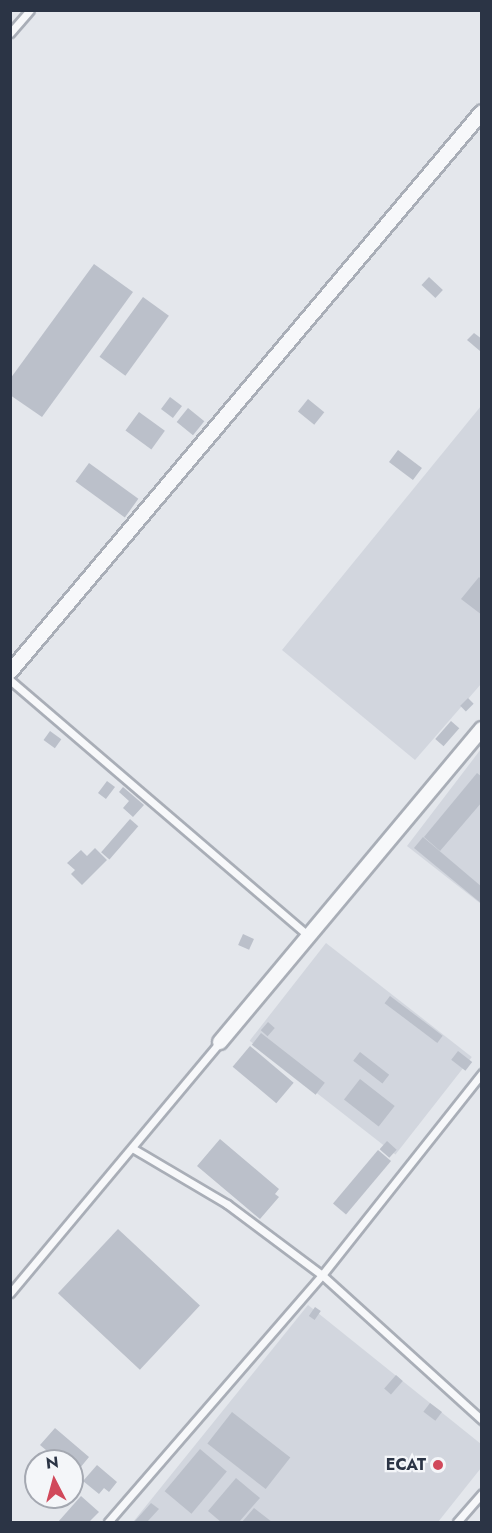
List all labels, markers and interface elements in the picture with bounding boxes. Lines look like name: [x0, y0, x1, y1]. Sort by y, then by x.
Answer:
north arrow: [24, 1449, 84, 1509]
text: N: [45, 1450, 60, 1475]
place label: ECAT: [386, 1455, 426, 1475]
marker: ECAT: [431, 1458, 445, 1472]

